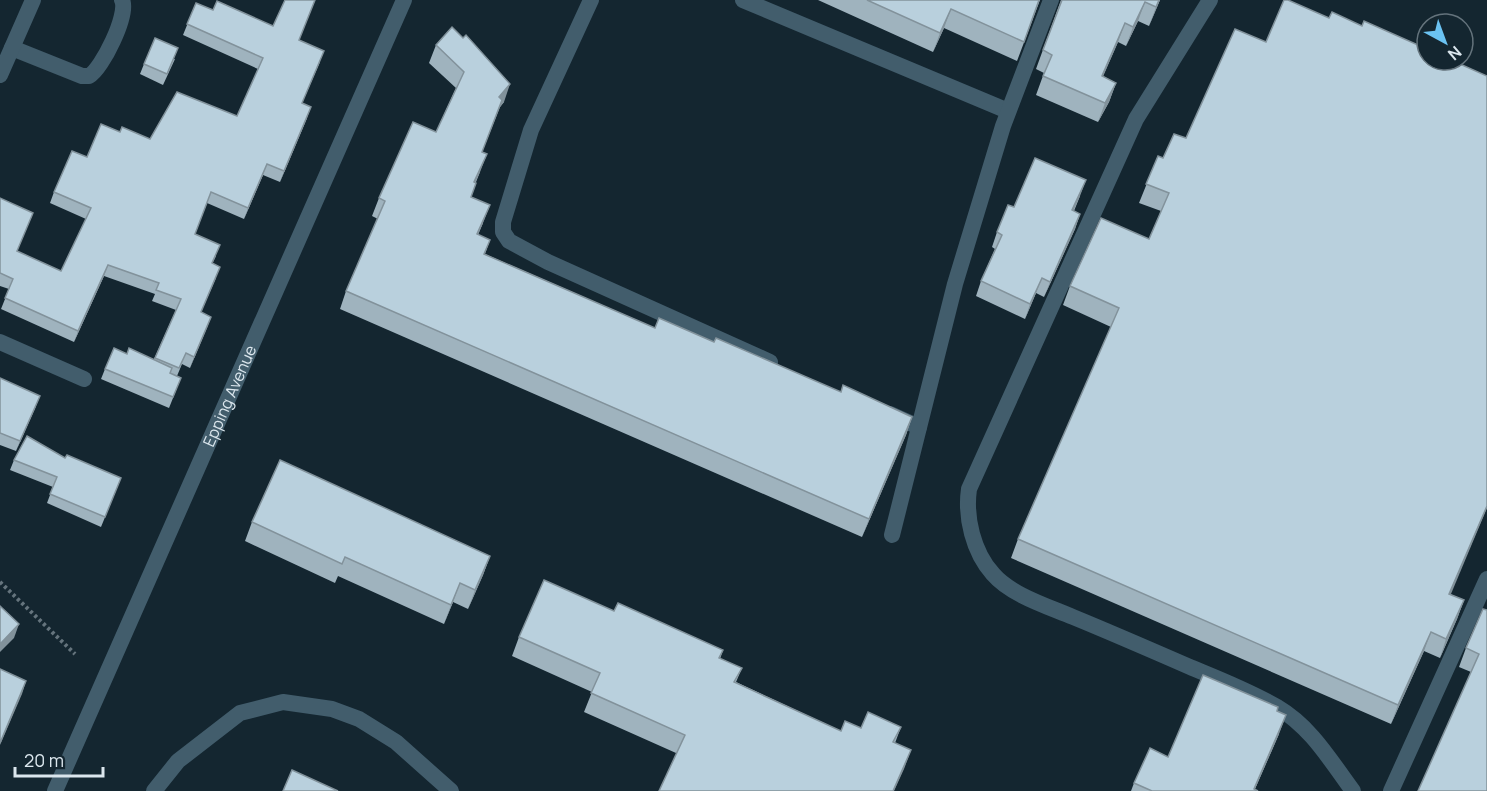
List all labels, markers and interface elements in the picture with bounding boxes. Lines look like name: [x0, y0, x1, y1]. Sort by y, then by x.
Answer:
north arrow: [1415, 12, 1475, 72]
text: N: [1443, 41, 1466, 65]
street label: Epping Avenue: [197, 342, 261, 450]
scale bar: [15, 740, 104, 778]
text: 20 m: [24, 748, 64, 772]

